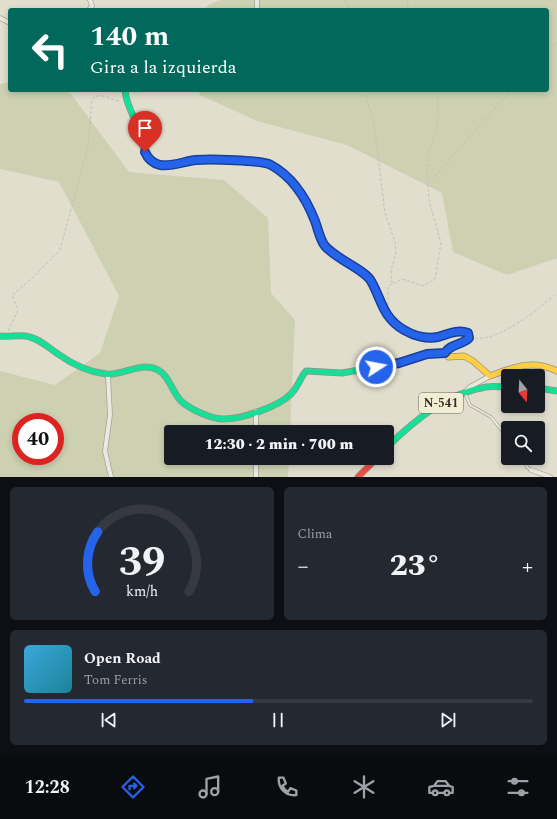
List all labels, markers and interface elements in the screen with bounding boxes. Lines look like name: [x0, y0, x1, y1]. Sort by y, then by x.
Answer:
text: 140 m: [90, 15, 169, 58]
icon: left: [24, 24, 76, 76]
text: Gira a la izquierda: [90, 54, 237, 81]
pin: [128, 111, 162, 152]
icon: arrive: [134, 117, 156, 139]
position arrow: [355, 346, 397, 388]
north arrow: [501, 369, 545, 413]
map controls: [501, 369, 545, 465]
road number: N-541: [419, 393, 463, 413]
speed limit sign: 40: [12, 413, 64, 465]
button: search: [501, 421, 545, 465]
text: 12:30 · 2 min · 700 m: [205, 433, 353, 456]
text: Clima: [298, 524, 332, 544]
text: 39: [118, 530, 165, 593]
text: 23°: [390, 543, 441, 589]
text: −: [298, 550, 309, 583]
text: +: [522, 550, 533, 583]
text: km/h: [126, 580, 158, 602]
text: Open Road: [84, 647, 161, 670]
text: Tom Ferris: [84, 670, 147, 690]
icon: previous: [98, 709, 120, 731]
icon: pause: [267, 709, 289, 731]
icon: next: [437, 709, 459, 731]
icon: directions: [119, 773, 147, 801]
icon: music: [196, 773, 224, 801]
icon: phone: [273, 773, 301, 801]
icon: climate: [350, 773, 378, 801]
icon: car: [427, 773, 455, 801]
icon: filters: [504, 773, 532, 801]
text: 12:28: [25, 774, 70, 801]

